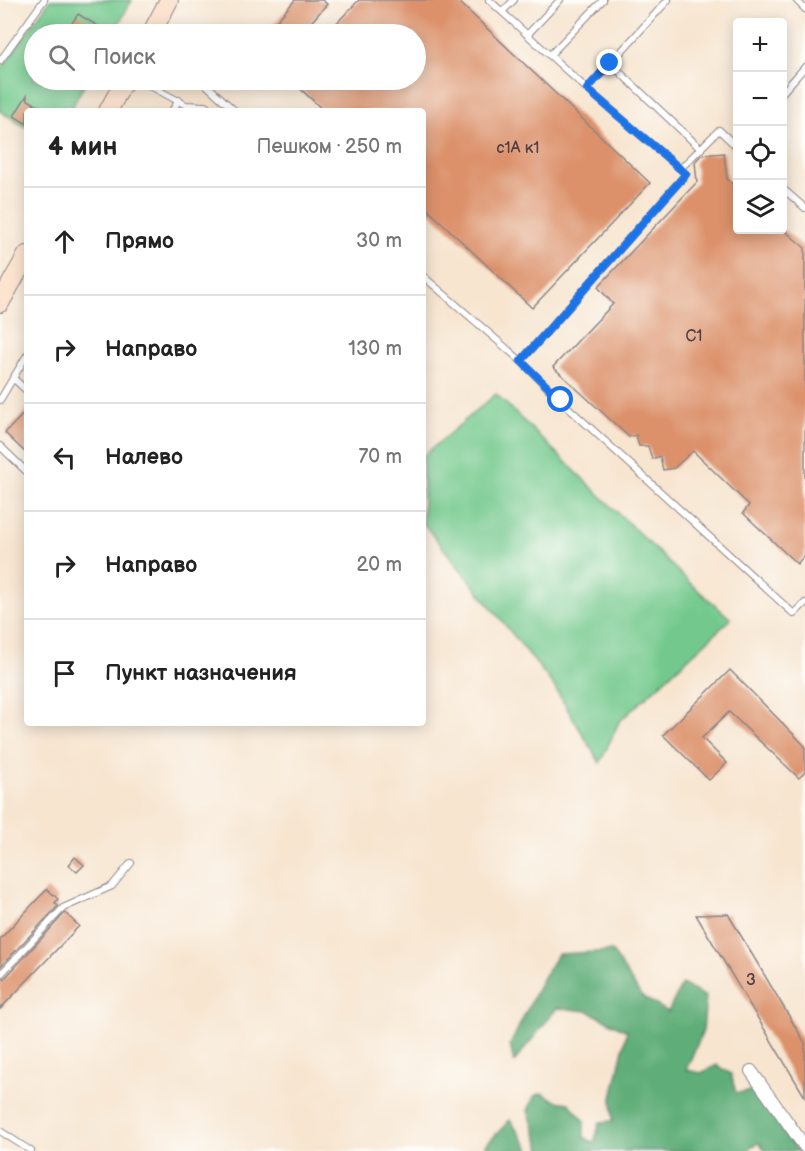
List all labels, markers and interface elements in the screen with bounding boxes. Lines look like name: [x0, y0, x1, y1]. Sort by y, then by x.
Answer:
map controls: [733, 18, 787, 234]
button: +: [733, 18, 787, 72]
search box: [24, 24, 426, 90]
icon: search: [45, 41, 78, 74]
text: Поиск: [93, 44, 156, 71]
route end: [596, 49, 622, 75]
button: −: [733, 72, 787, 126]
button: locate: [733, 126, 787, 180]
text: 4 мин: [48, 132, 117, 163]
text: Пешком · 250 m: [257, 135, 402, 159]
house number: с1А к1: [497, 139, 539, 158]
button: layers: [733, 180, 787, 234]
icon: ahead: [48, 225, 81, 258]
text: Прямо: [105, 228, 174, 255]
text: 30 m: [356, 229, 402, 253]
house number: С1: [685, 327, 703, 346]
icon: right: [48, 333, 81, 366]
text: Направо: [105, 336, 197, 363]
text: 130 m: [348, 337, 402, 361]
route start: [547, 386, 573, 412]
icon: left: [48, 441, 81, 474]
text: Налево: [105, 444, 183, 471]
text: 70 m: [358, 445, 402, 469]
icon: right: [48, 549, 81, 582]
text: Направо: [105, 552, 197, 579]
text: 20 m: [357, 553, 402, 577]
icon: arrive: [48, 657, 81, 690]
text: Пункт назначения: [105, 660, 297, 687]
house number: 3: [746, 971, 756, 990]

